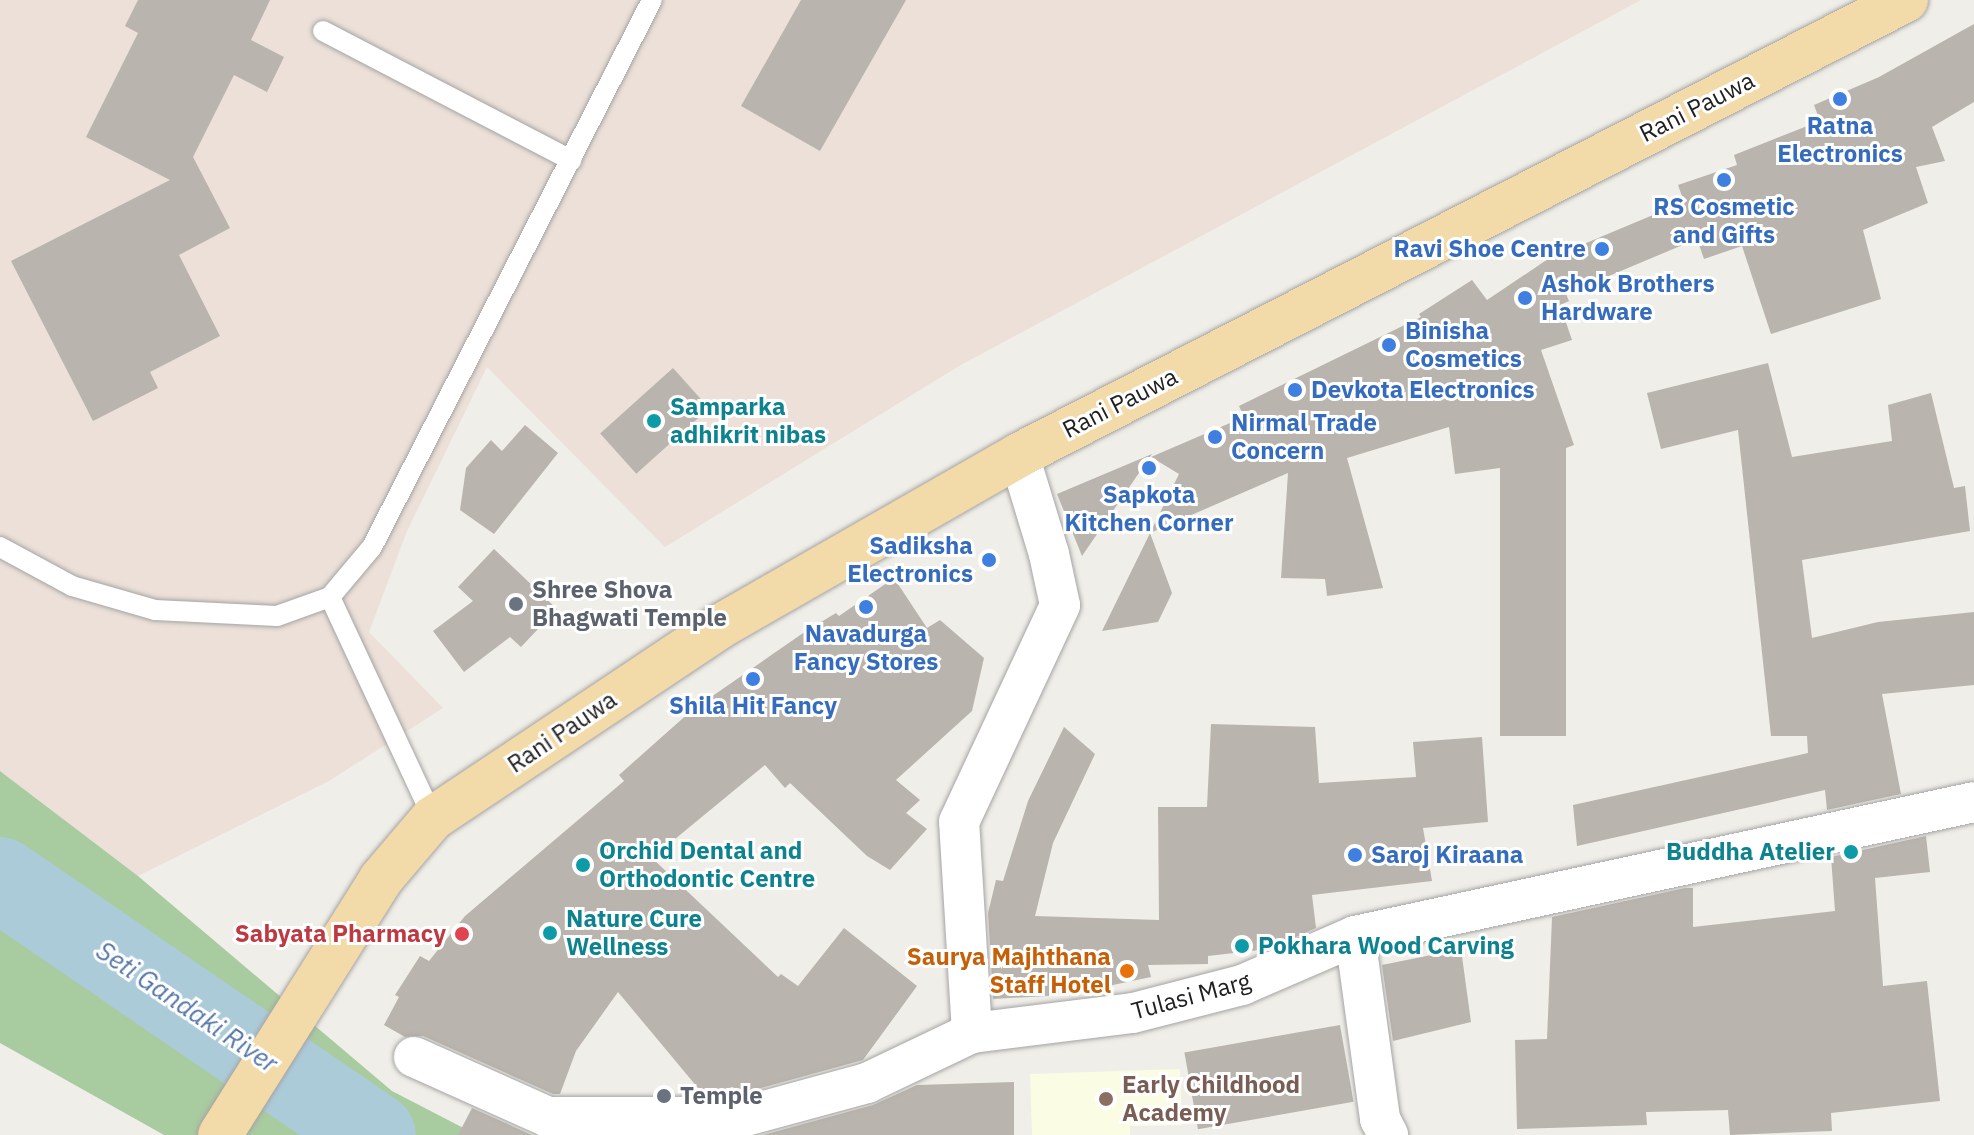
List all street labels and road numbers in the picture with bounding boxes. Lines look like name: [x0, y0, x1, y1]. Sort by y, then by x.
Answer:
street label: Rani Pauwa: [1635, 66, 1759, 148]
street label: Rani Pauwa: [1058, 362, 1182, 444]
street label: Rani Pauwa: [502, 685, 622, 779]
street label: Tulasi Marg: [1128, 966, 1254, 1026]

